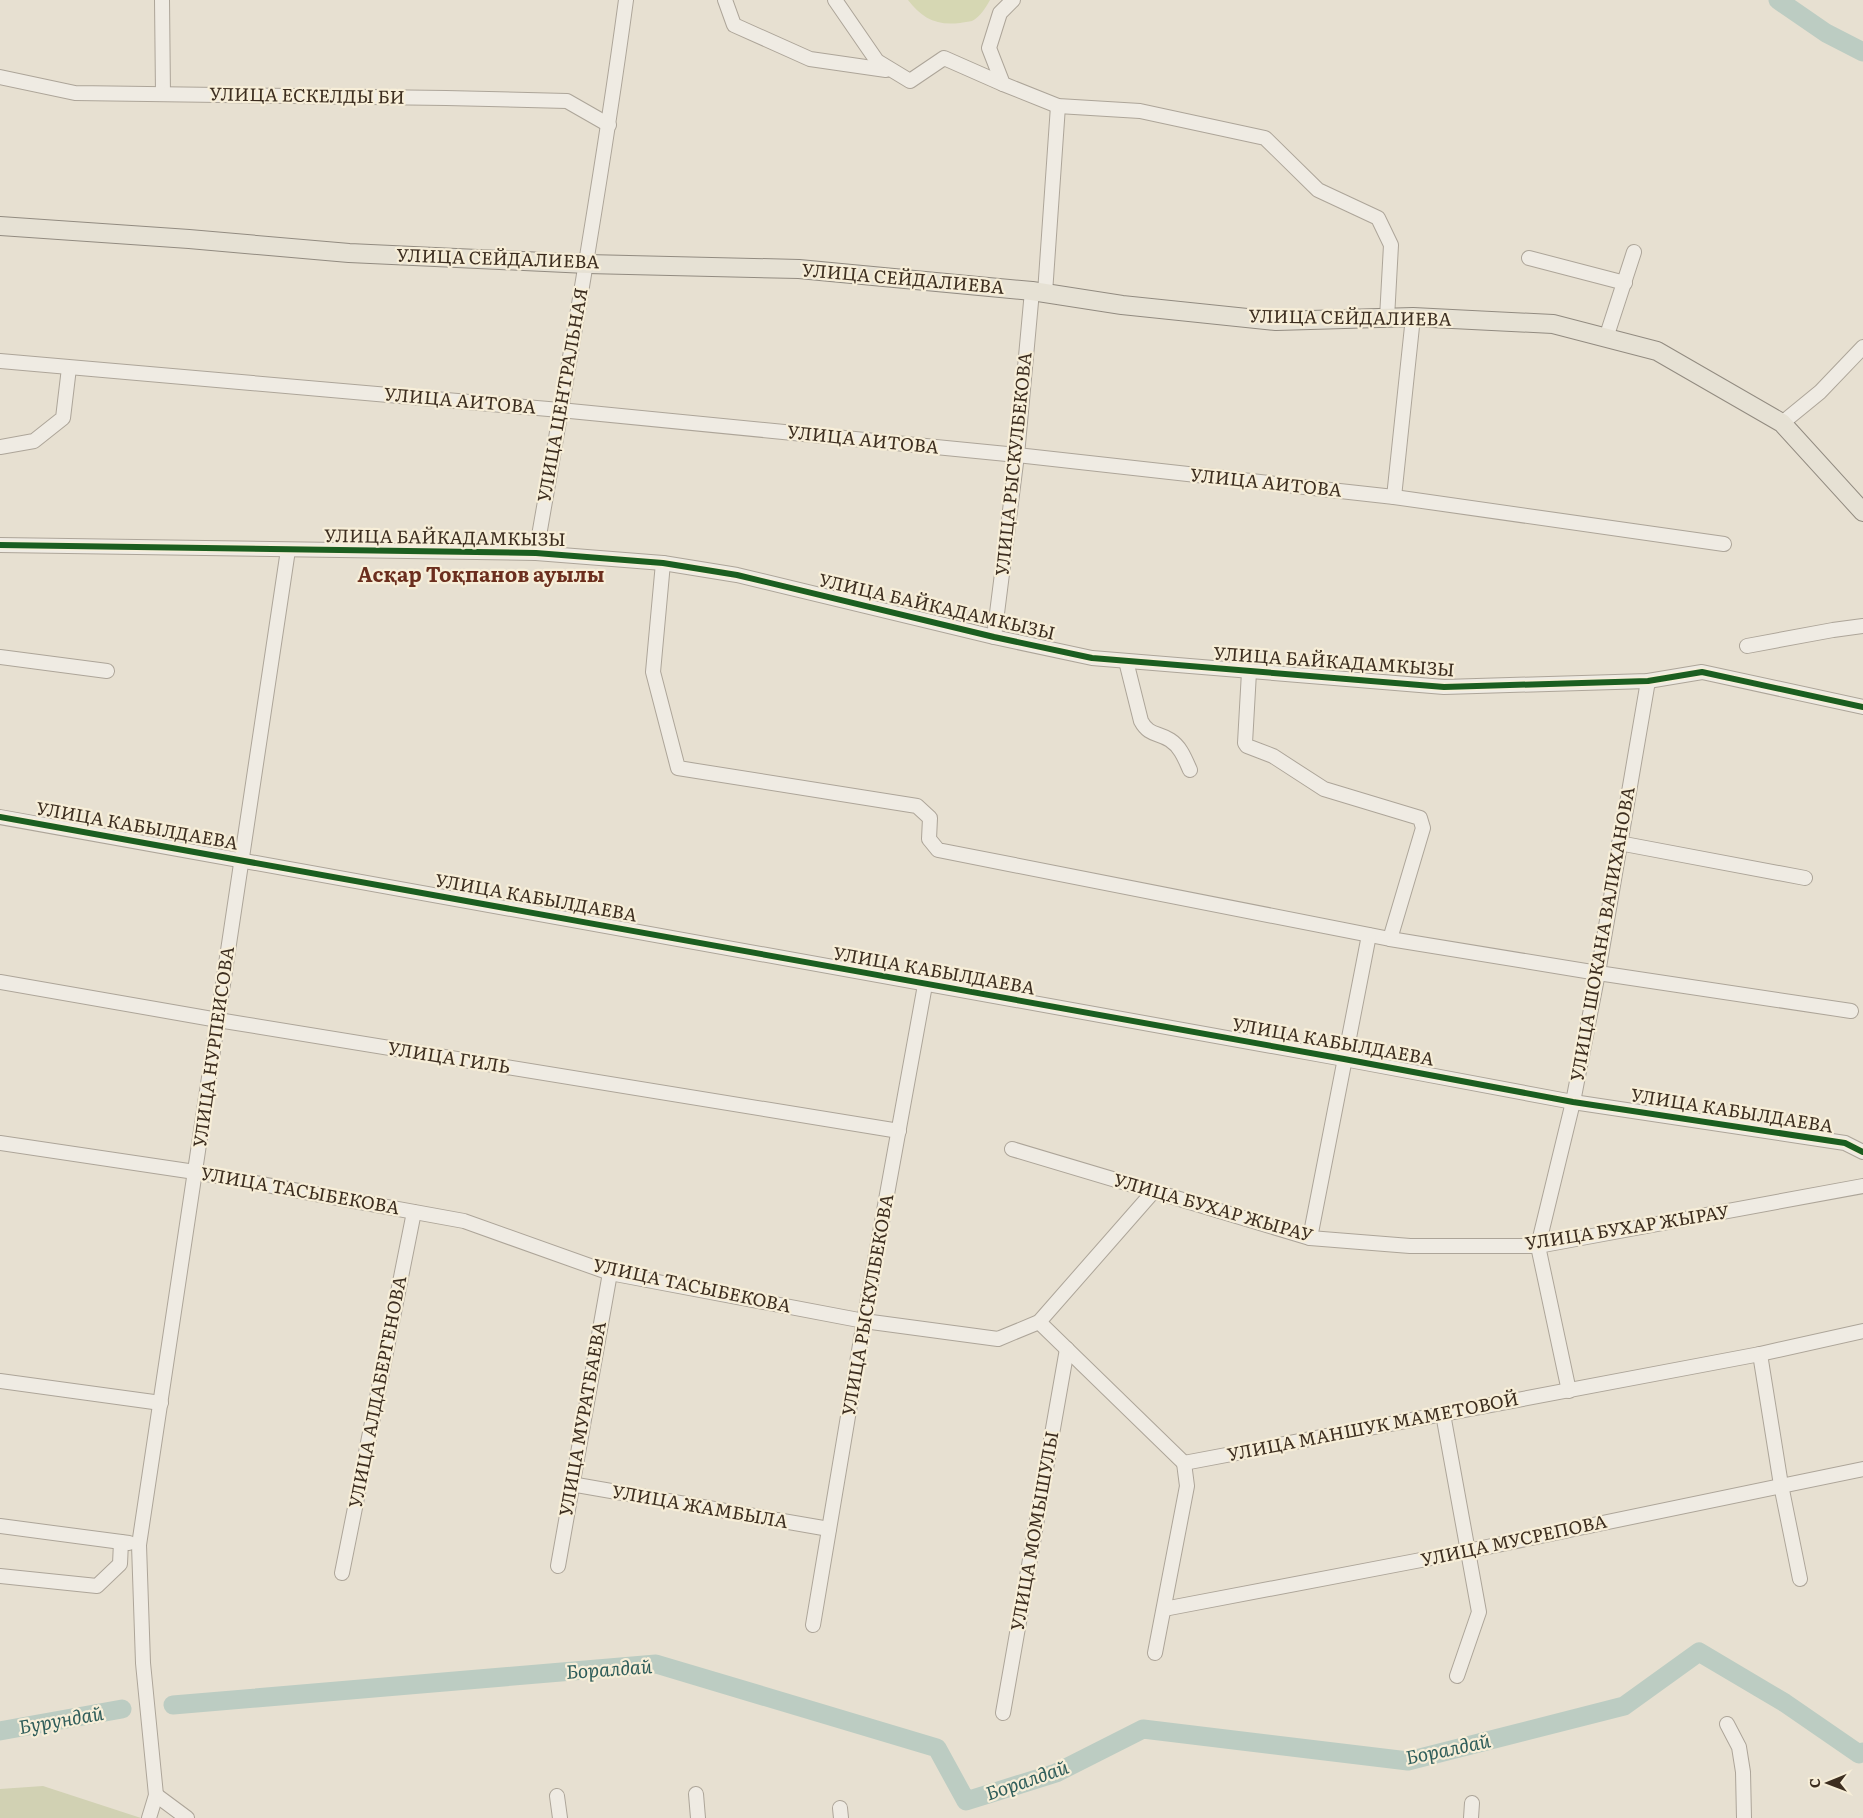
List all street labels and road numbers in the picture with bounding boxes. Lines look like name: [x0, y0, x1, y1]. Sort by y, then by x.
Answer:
street label: УЛИЦА ЕСКЕЛДЫ БИ: [209, 79, 405, 110]
street label: УЛИЦА СЕЙДАЛИЕВА: [396, 240, 600, 275]
street label: УЛИЦА СЕЙДАЛИЕВА: [801, 255, 1005, 300]
street label: УЛИЦА ЦЕНТРАЛЬНАЯ: [529, 285, 594, 504]
street label: УЛИЦА СЕЙДАЛИЕВА: [1248, 301, 1452, 332]
street label: УЛИЦА РЫСКУЛБЕКОВА: [987, 351, 1038, 577]
street label: УЛИЦА АИТОВА: [383, 379, 537, 420]
street label: УЛИЦА АИТОВА: [786, 417, 940, 460]
street label: УЛИЦА АИТОВА: [1189, 460, 1343, 503]
street label: УЛИЦА БАЙКАДАМКЫЗЫ: [324, 521, 566, 552]
street label: УЛИЦА БАЙКАДАМКЫЗЫ: [817, 565, 1058, 646]
street label: УЛИЦА БАЙКАДАМКЫЗЫ: [1213, 639, 1456, 682]
street label: УЛИЦА ШОКАНА ВАЛИХАНОВА: [1562, 784, 1641, 1083]
street label: УЛИЦА КАБЫЛДАЕВА: [34, 793, 240, 856]
street label: УЛИЦА КАБЫЛДАЕВА: [433, 865, 639, 928]
street label: УЛИЦА КАБЫЛДАЕВА: [831, 938, 1037, 1001]
street label: УЛИЦА НУРПЕИСОВА: [185, 944, 240, 1149]
street label: УЛИЦА КАБЫЛДАЕВА: [1230, 1009, 1436, 1072]
street label: УЛИЦА ГИЛЬ: [386, 1034, 513, 1080]
street label: УЛИЦА КАБЫЛДАЕВА: [1629, 1080, 1835, 1139]
street label: УЛИЦА ТАСЫБЕКОВА: [199, 1159, 402, 1220]
street label: УЛИЦА БУХАР ЖЫРАУ: [1111, 1165, 1317, 1248]
street label: УЛИЦА РЫСКУЛБЕКОВА: [834, 1192, 899, 1418]
street label: УЛИЦА БУХАР ЖЫРАУ: [1523, 1197, 1732, 1256]
street label: УЛИЦА ТАСЫБЕКОВА: [591, 1250, 794, 1319]
street label: УЛИЦА АЛДАБЕРГЕНОВА: [341, 1273, 412, 1510]
street label: УЛИЦА МУРАТБАЕВА: [551, 1319, 612, 1518]
street label: УЛИЦА МАНШУК МАМЕТОВОЙ: [1225, 1384, 1521, 1467]
street label: УЛИЦА МОМЫШУЛЫ: [1003, 1429, 1064, 1633]
street label: УЛИЦА ЖАМБЫЛА: [610, 1477, 790, 1534]
street label: УЛИЦА МУСРЕПОВА: [1418, 1507, 1609, 1572]

